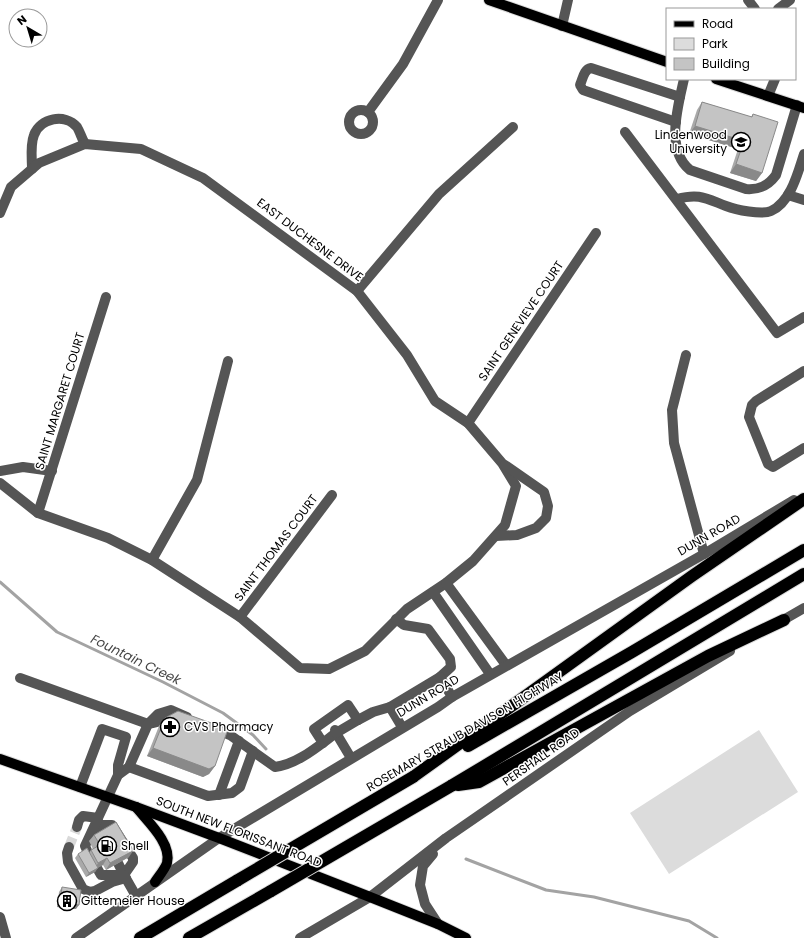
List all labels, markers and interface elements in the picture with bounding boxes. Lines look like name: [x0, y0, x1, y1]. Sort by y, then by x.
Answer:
north arrow: [8, 8, 48, 48]
legend: [666, 8, 796, 80]
text: N: [14, 11, 30, 29]
text: Road: [702, 15, 733, 32]
text: Park: [702, 35, 729, 52]
text: Building: [702, 55, 750, 72]
place label: Lindenwood University: [655, 126, 727, 157]
school or university icon: Lindenwood University: [730, 131, 752, 153]
street label: EAST DUCHESNE DRIVE: [254, 194, 367, 285]
street label: SAINT GENEVIEVE COURT: [474, 257, 568, 384]
street label: SAINT MARGARET COURT: [30, 329, 89, 472]
street label: SAINT THOMAS COURT: [230, 490, 322, 605]
street label: DUNN ROAD: [674, 510, 743, 559]
water label: Fountain Creek: [88, 629, 185, 690]
street label: ROSEMARY STRAUB DAVISON HIGHWAY: [363, 668, 566, 795]
street label: DUNN ROAD: [393, 670, 462, 721]
pharmacy icon: CVS Pharmacy: [159, 716, 181, 738]
place label: CVS Pharmacy: [184, 718, 274, 735]
street label: PERSHALL ROAD: [499, 724, 583, 790]
street label: SOUTH NEW FLORISSANT ROAD: [154, 792, 325, 871]
fuel station icon: Shell: [96, 835, 118, 857]
place label: Shell: [121, 837, 149, 854]
building icon: Gittemeier House: [56, 890, 78, 912]
place label: Gittemeier House: [81, 892, 185, 909]

